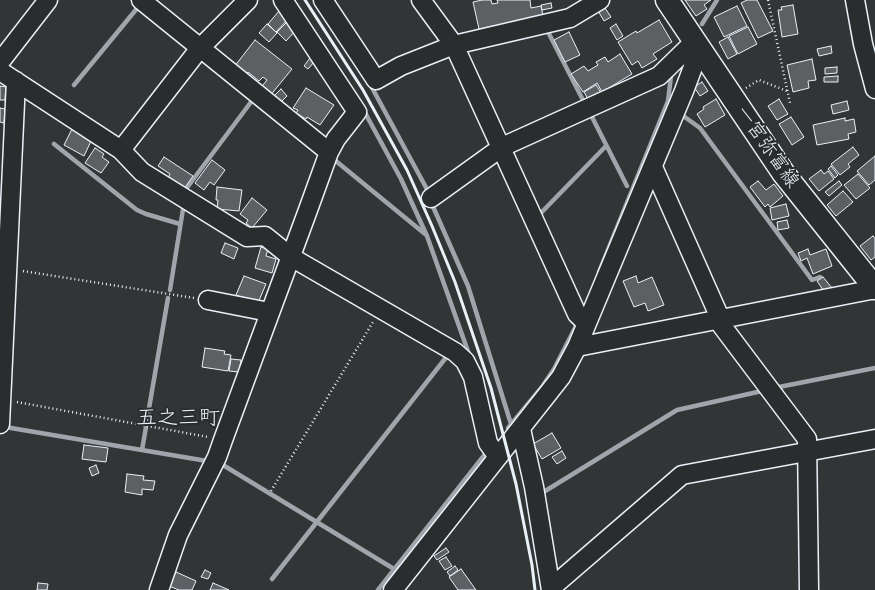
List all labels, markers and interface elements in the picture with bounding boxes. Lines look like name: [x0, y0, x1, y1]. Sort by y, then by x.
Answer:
street label: 一宮弥富線: [730, 102, 804, 192]
district label: 五之三町: [136, 405, 220, 431]

